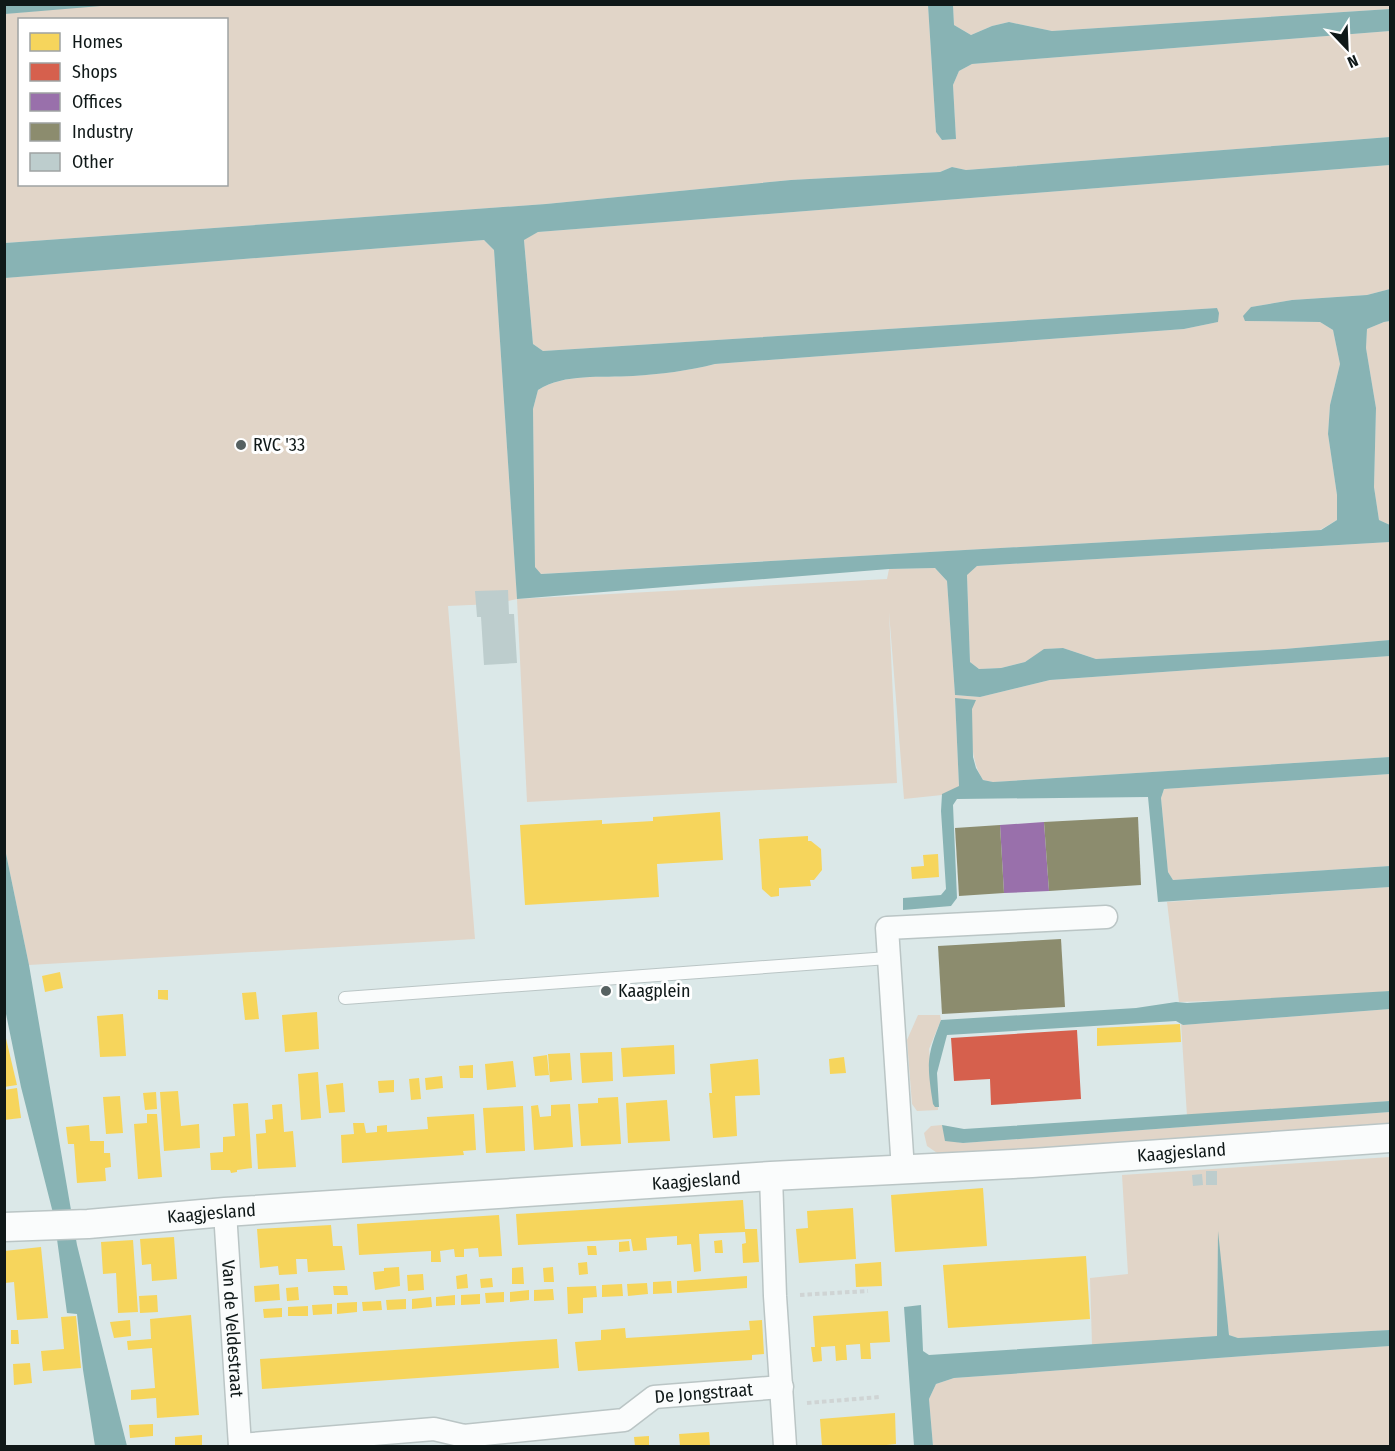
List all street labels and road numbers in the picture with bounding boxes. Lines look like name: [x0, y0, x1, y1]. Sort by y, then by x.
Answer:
street label: Kaagjesland: [1136, 1138, 1227, 1167]
street label: Kaagjesland: [651, 1167, 742, 1195]
street label: Kaagjesland: [166, 1199, 257, 1228]
street label: Van de Veldestraat: [217, 1259, 248, 1398]
street label: De Jongstraat: [654, 1378, 754, 1408]

